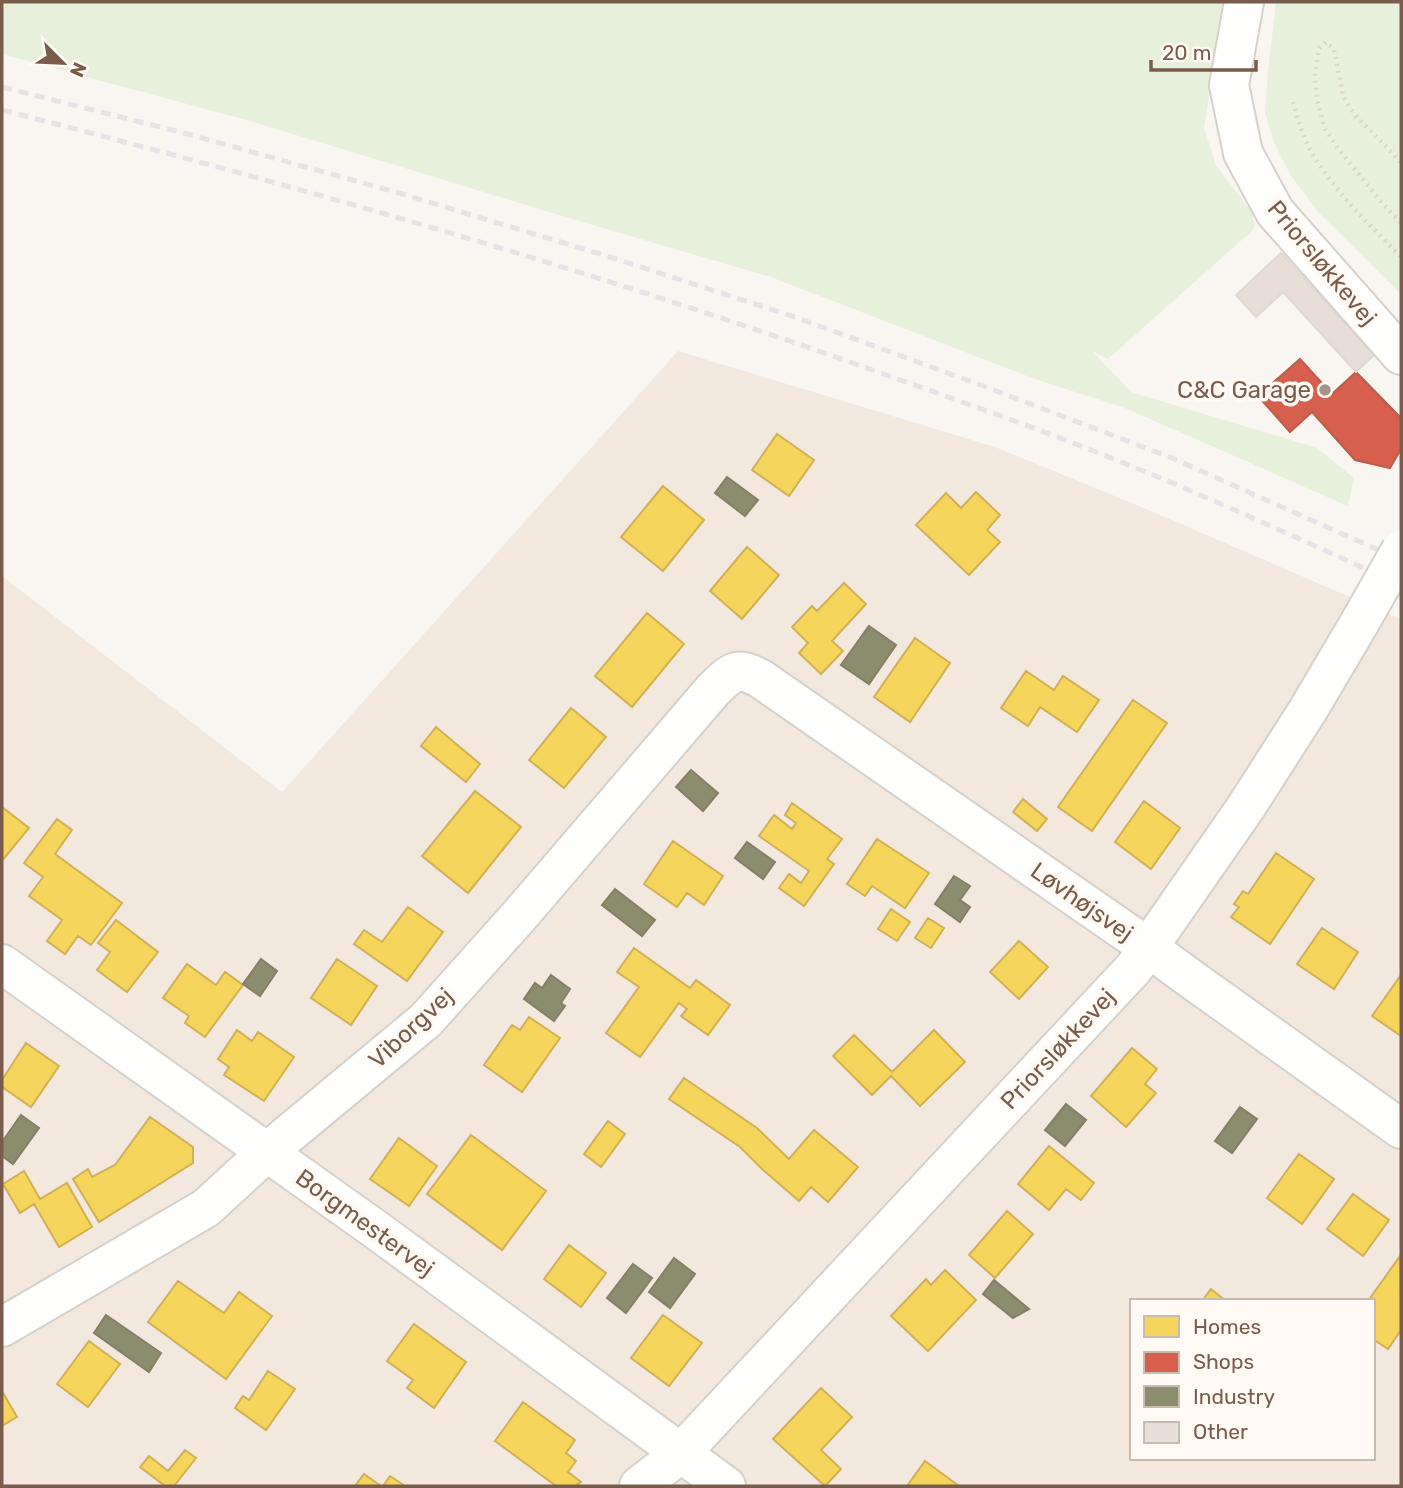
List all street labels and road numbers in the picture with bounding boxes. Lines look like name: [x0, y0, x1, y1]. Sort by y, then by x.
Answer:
street label: Priorsløkkevej: [1262, 195, 1382, 331]
street label: Løvhøjsvej: [1025, 857, 1139, 947]
street label: Viborgvej: [363, 982, 459, 1074]
street label: Priorsløkkevej: [995, 983, 1121, 1115]
street label: Borgmestervej: [290, 1163, 440, 1283]

